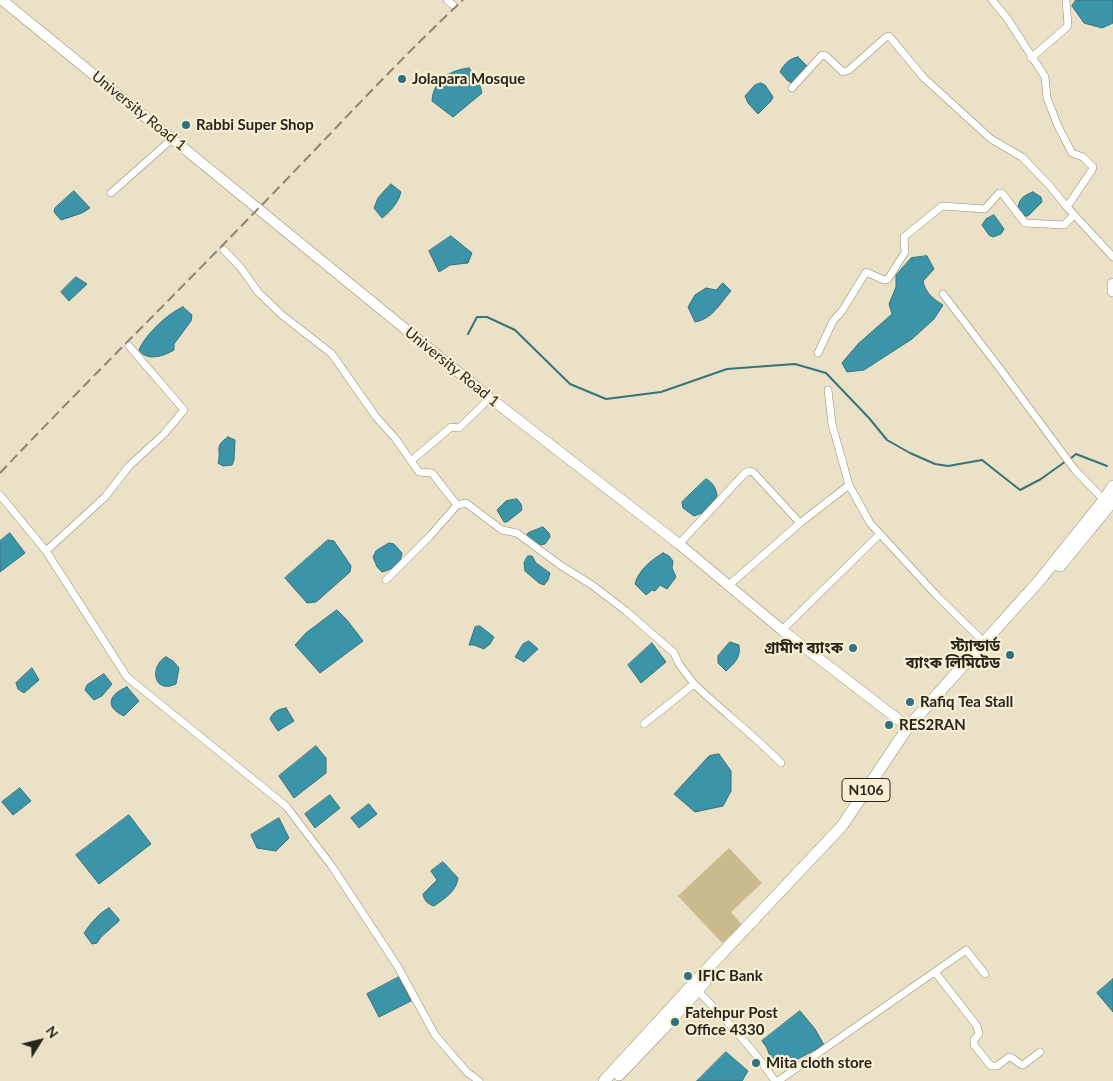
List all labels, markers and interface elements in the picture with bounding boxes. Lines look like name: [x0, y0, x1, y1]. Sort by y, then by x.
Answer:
street label: University Road 1: [88, 67, 190, 155]
place label: Jolapara Mosque: [412, 70, 525, 88]
marker: Jolapara Mosque: [396, 73, 408, 85]
place label: Rabbi Super Shop: [196, 116, 314, 134]
marker: Rabbi Super Shop: [180, 119, 192, 131]
street label: University Road 1: [401, 323, 503, 411]
place label: স্ট্যান্ডার্ড ব্যাংক লিমিটেড: [906, 637, 1000, 672]
place label: গ্রামীণ ব্যাংক: [764, 639, 843, 657]
marker: গ্রামীণ ব্যাংক: [847, 642, 859, 654]
marker: স্ট্যান্ডার্ড ব্যাংক লিমিটেড: [1004, 649, 1016, 661]
place label: Rafiq Tea Stall: [920, 693, 1013, 711]
marker: Rafiq Tea Stall: [904, 696, 916, 708]
place label: RES2RAN: [899, 716, 966, 734]
marker: RES2RAN: [883, 719, 895, 731]
road number: N106: [842, 778, 890, 802]
place label: IFIC Bank: [698, 967, 763, 985]
marker: IFIC Bank: [682, 970, 694, 982]
place label: Fatehpur Post Office 4330: [685, 1004, 778, 1039]
north arrow: [15, 1016, 65, 1066]
marker: Fatehpur Post Office 4330: [669, 1016, 681, 1028]
text: N: [42, 1023, 63, 1041]
place label: Mita cloth store: [766, 1054, 872, 1072]
marker: Mita cloth store: [750, 1057, 762, 1069]

